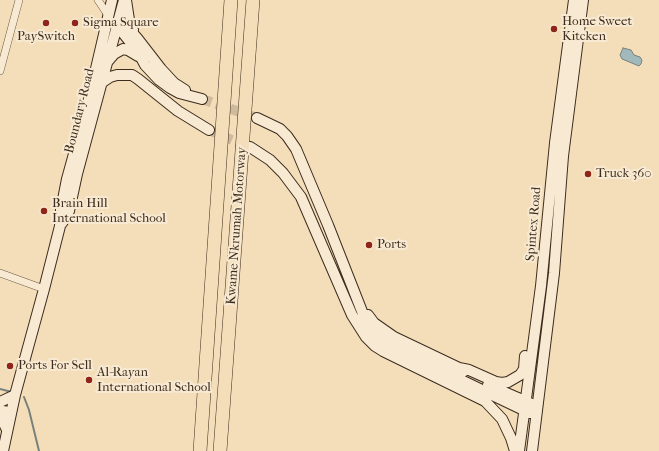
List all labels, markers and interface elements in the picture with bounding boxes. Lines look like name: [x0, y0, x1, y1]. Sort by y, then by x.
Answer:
place label: Home Sweet Kitcken: [562, 14, 632, 45]
place label: Sigma Square: [83, 15, 159, 31]
marker: PaySwitch: [41, 18, 51, 28]
marker: Sigma Square: [70, 18, 80, 28]
marker: Home Sweet Kitcken: [549, 24, 559, 34]
place label: PaySwitch: [17, 29, 75, 45]
street label: Boundary Road: [62, 67, 98, 155]
street label: Kwame Nkrumah Motorway: [224, 147, 250, 305]
place label: Truck 360: [596, 166, 651, 182]
marker: Truck 360: [583, 169, 593, 179]
street label: Spintex Road: [523, 186, 545, 262]
place label: Brain Hill International School: [52, 196, 166, 227]
marker: Brain Hill International School: [39, 206, 49, 216]
place label: Ports: [377, 237, 406, 253]
marker: Ports: [364, 240, 374, 250]
place label: Ports For Sell: [18, 358, 92, 374]
marker: Ports For Sell: [5, 361, 15, 371]
place label: Al-Rayan International School: [97, 365, 211, 396]
marker: Al-Rayan International School: [84, 375, 94, 385]

